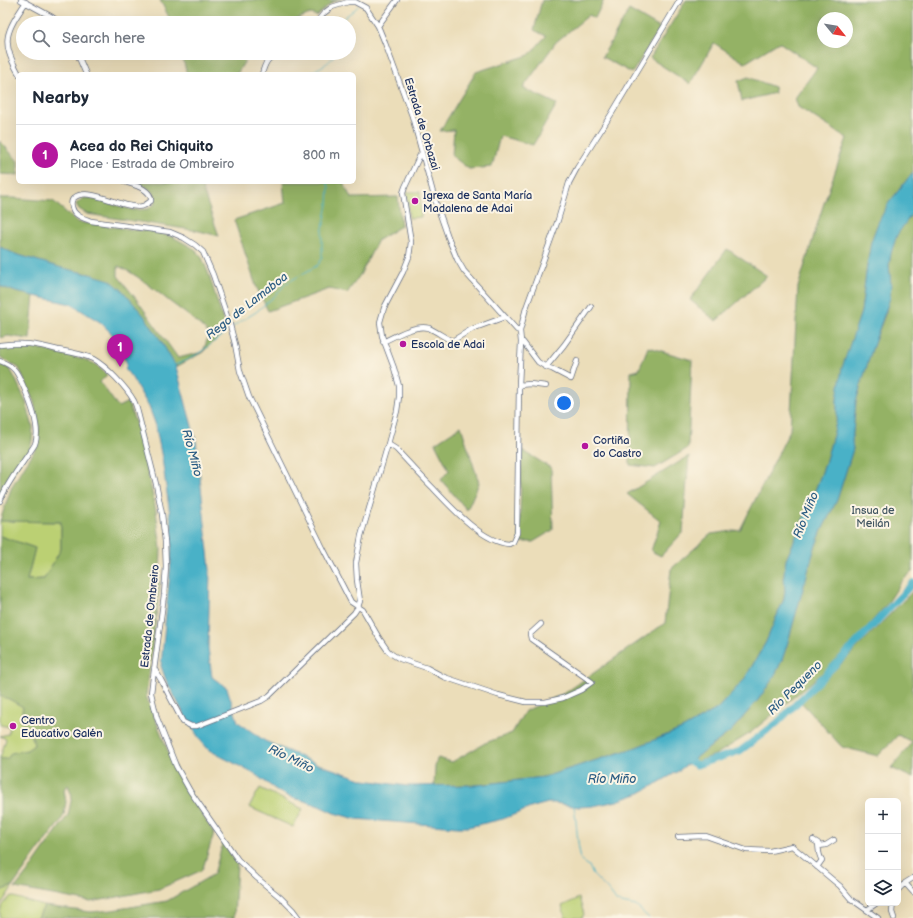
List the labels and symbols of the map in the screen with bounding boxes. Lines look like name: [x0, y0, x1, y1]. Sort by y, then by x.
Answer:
north arrow: [817, 12, 853, 48]
street label: Estrada de Orbazai: [402, 76, 442, 172]
place label: Igrexa de Santa María Madalena de Adai: [423, 189, 532, 215]
marker: Igrexa de Santa María Madalena de Adai: [410, 196, 420, 206]
water label: Rego de Lamaboa: [203, 269, 291, 343]
pin: 1: [107, 334, 133, 367]
place label: Escola de Adai: [411, 338, 485, 351]
marker: Escola de Adai: [398, 339, 408, 349]
your location: [554, 393, 574, 413]
water label: Río Miño: [178, 428, 206, 478]
place label: Cortiña do Castro: [593, 434, 641, 460]
marker: Cortiña do Castro: [580, 441, 590, 451]
water label: Río Miño: [790, 490, 822, 540]
park label: Insua de Meilán: [851, 504, 895, 530]
street label: Estrada de Ombreiro: [138, 564, 162, 668]
water label: Río Pequeno: [765, 658, 825, 718]
place label: Centro Educativo Galén: [21, 714, 102, 740]
marker: Centro Educativo Galén: [8, 721, 18, 731]
water label: Río Miño: [266, 742, 316, 776]
water label: Río Miño: [588, 772, 636, 787]

